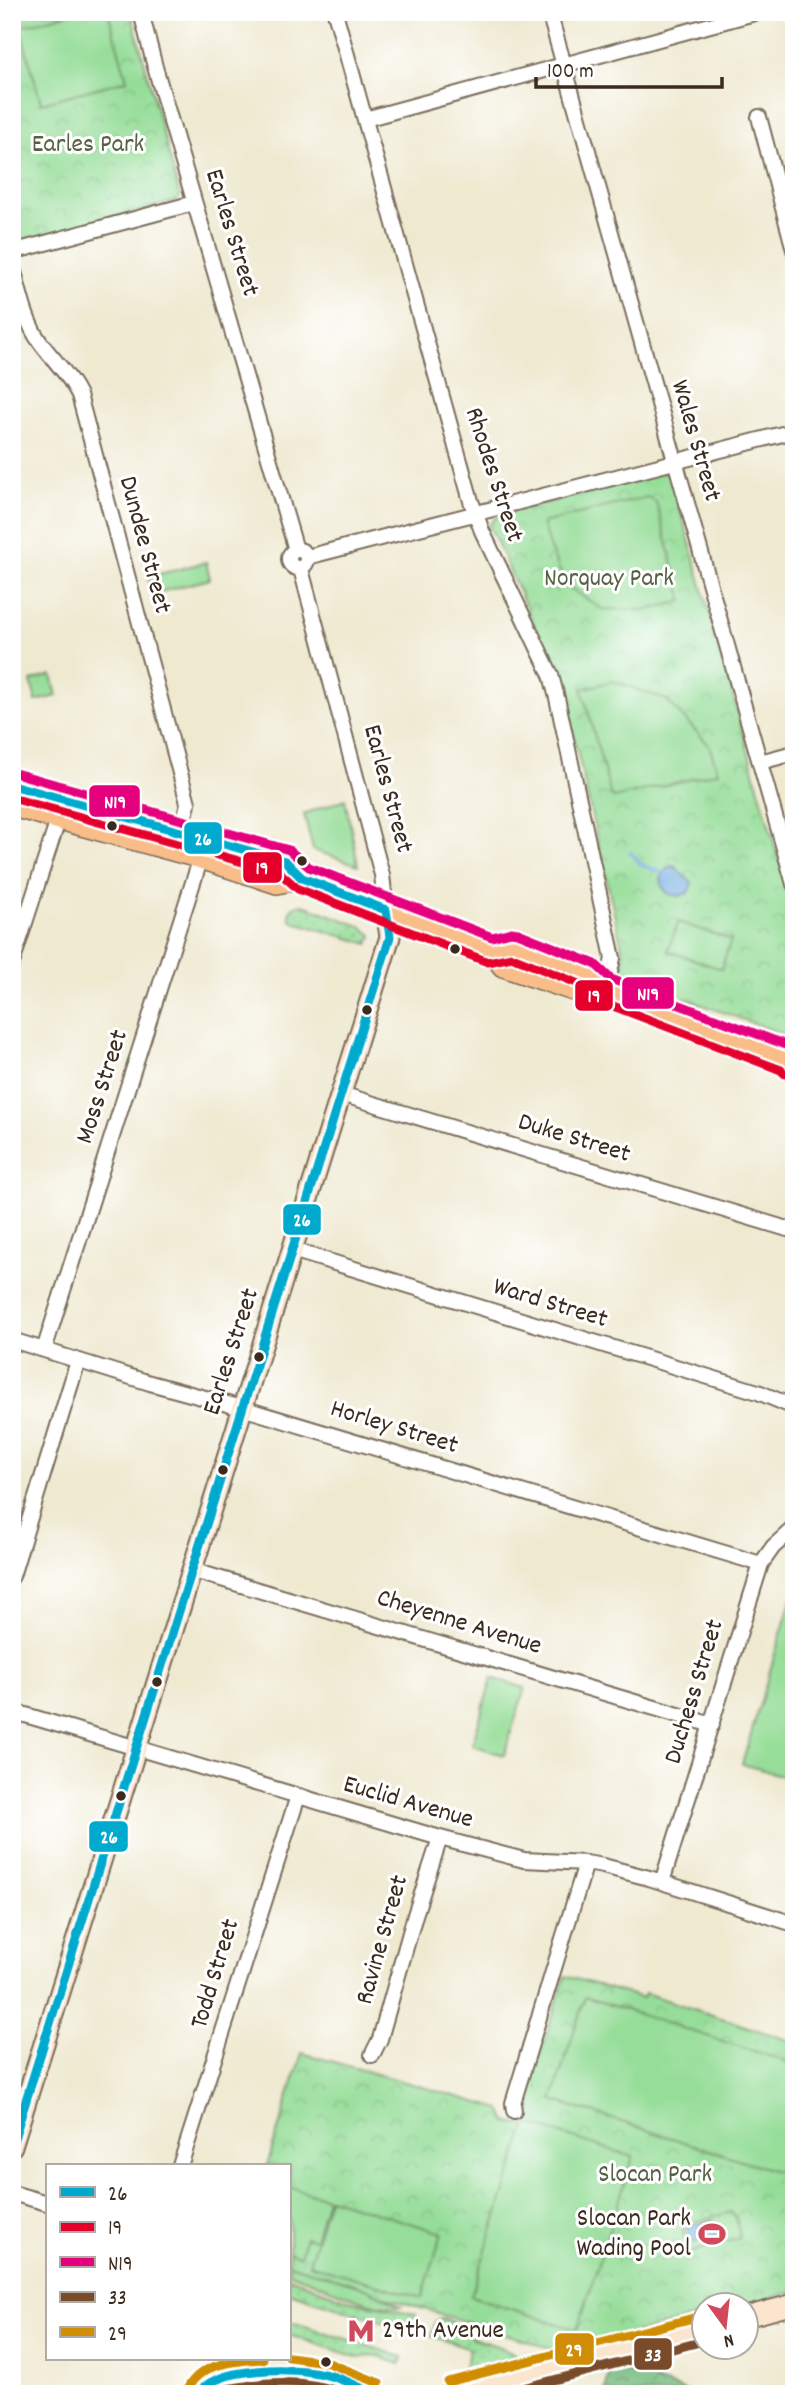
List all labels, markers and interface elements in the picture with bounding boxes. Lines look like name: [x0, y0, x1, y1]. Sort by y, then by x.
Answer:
scale bar: [536, 46, 722, 90]
text: 100 m: [547, 58, 594, 88]
park label: Earles Park: [32, 127, 144, 164]
street label: Earles Street: [194, 165, 268, 302]
street label: Wales Street: [660, 376, 730, 506]
street label: Rhodes Street: [454, 403, 532, 548]
street label: Dundee Street: [108, 472, 180, 618]
park label: Norquay Park: [544, 561, 674, 598]
street label: Earles Street: [352, 721, 422, 858]
line badge: N19: [88, 784, 141, 818]
text: N19: [104, 791, 126, 818]
unlabelled marker: [105, 819, 119, 833]
line badge: 26: [183, 821, 223, 855]
text: 26: [194, 828, 212, 855]
line badge: 19: [242, 851, 283, 884]
unlabelled marker: [295, 854, 309, 868]
text: 19: [256, 857, 268, 884]
unlabelled marker: [448, 942, 462, 956]
line badge: N19: [621, 976, 675, 1010]
line badge: 19: [574, 979, 614, 1012]
text: N19: [637, 983, 659, 1010]
text: 19: [588, 985, 600, 1012]
unlabelled marker: [360, 1003, 374, 1017]
street label: Moss Street: [67, 1025, 139, 1149]
street label: Duke Street: [513, 1104, 635, 1174]
line badge: 26: [282, 1203, 322, 1236]
text: 26: [293, 1209, 311, 1236]
street label: Ward Street: [488, 1269, 612, 1339]
street label: Earles Street: [194, 1283, 270, 1420]
unlabelled marker: [252, 1350, 266, 1364]
street label: Horley Street: [326, 1391, 463, 1465]
unlabelled marker: [216, 1463, 230, 1477]
street label: Cheyenne Avenue: [372, 1580, 546, 1666]
street label: Duchess Street: [655, 1615, 735, 1769]
unlabelled marker: [150, 1675, 164, 1689]
street label: Euclid Avenue: [339, 1767, 477, 1839]
unlabelled marker: [114, 1789, 128, 1803]
line badge: 26: [88, 1820, 129, 1853]
text: 26: [100, 1826, 118, 1853]
street label: Ravine Street: [347, 1871, 419, 2009]
street label: Todd Street: [182, 1914, 250, 2034]
park label: Slocan Park: [598, 2157, 712, 2194]
legend: [46, 2164, 290, 2360]
text: 26: [108, 2181, 127, 2211]
place label: Slocan Park Wading Pool: [576, 2201, 691, 2268]
text: 19: [108, 2215, 122, 2245]
sports icon: Slocan Park Wading Pool: [697, 2219, 727, 2249]
text: N19: [108, 2251, 133, 2281]
text: 33: [108, 2285, 127, 2315]
north arrow: [690, 2290, 760, 2360]
place label: 29th Avenue: [382, 2313, 504, 2350]
metro station icon: 29th Avenue: [346, 2316, 376, 2346]
text: 29: [108, 2321, 127, 2351]
text: N: [720, 2325, 737, 2353]
line badge: 29: [554, 2332, 595, 2366]
line badge: 33: [633, 2337, 673, 2371]
text: 29: [565, 2339, 583, 2366]
text: 33: [645, 2344, 661, 2371]
unlabelled marker: [319, 2355, 333, 2369]

